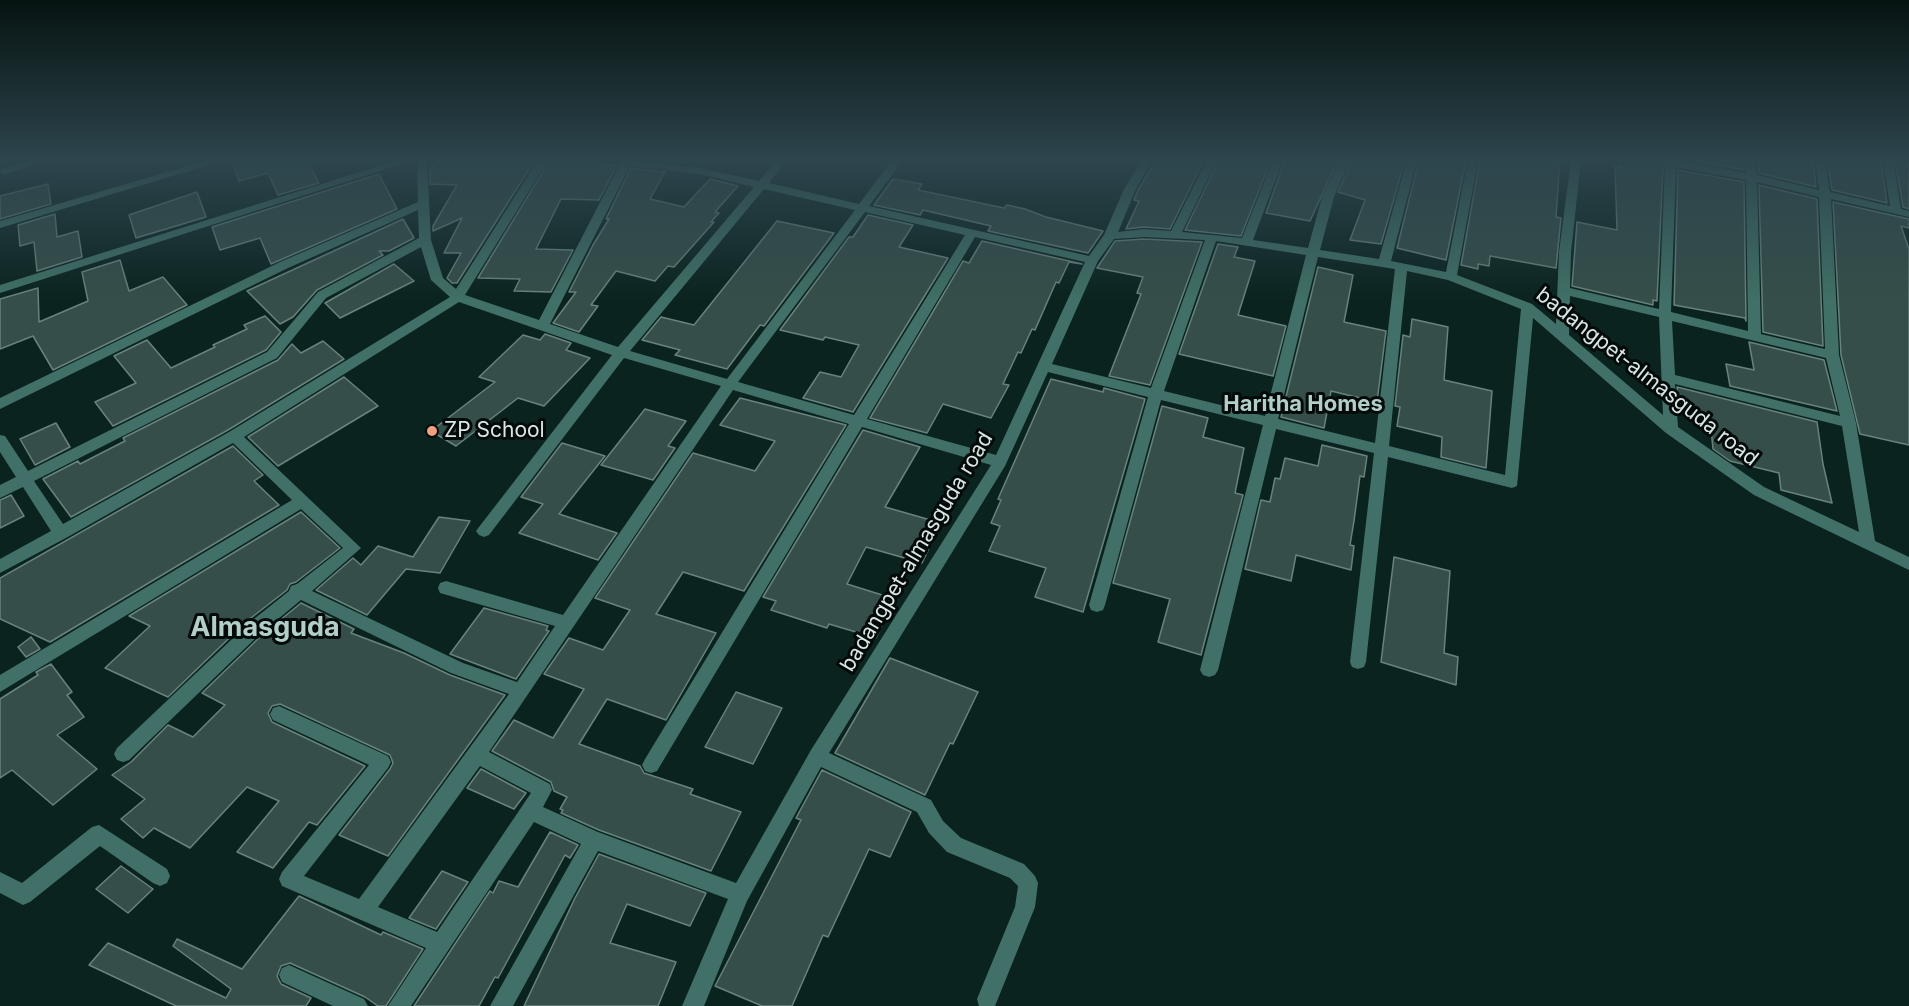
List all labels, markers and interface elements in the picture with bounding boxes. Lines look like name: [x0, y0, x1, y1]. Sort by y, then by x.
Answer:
street label: badangpet-almasguda road: [1531, 282, 1763, 472]
district label: Haritha Homes: [1223, 391, 1383, 417]
place label: ZP School: [444, 418, 545, 444]
marker: ZP School: [425, 424, 439, 438]
street label: badangpet-almasguda road: [835, 428, 999, 676]
district label: Almasguda: [190, 612, 340, 644]

